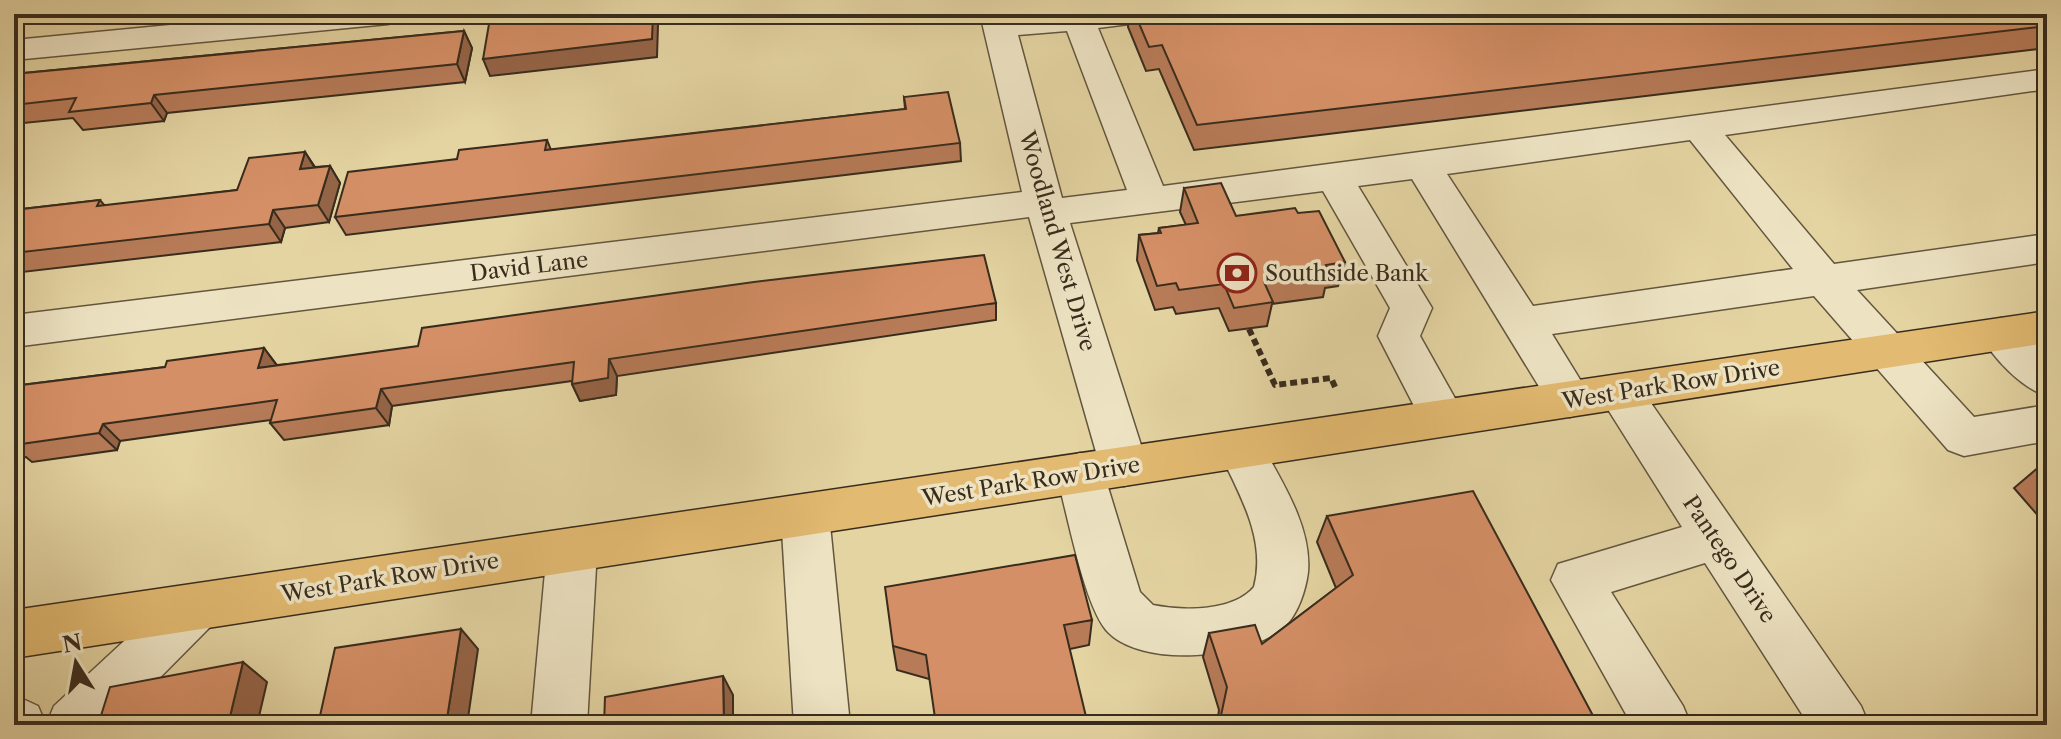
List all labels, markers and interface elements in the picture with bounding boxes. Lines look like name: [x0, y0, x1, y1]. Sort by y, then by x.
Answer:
street label: Woodland West Drive: [1013, 127, 1102, 354]
street label: David Lane: [468, 246, 590, 287]
bank icon: Southside Bank: [1216, 252, 1258, 294]
place label: Southside Bank: [1265, 260, 1429, 287]
street label: West Park Row Drive: [1559, 354, 1782, 415]
street label: West Park Row Drive: [919, 451, 1142, 512]
street label: Pantego Drive: [1677, 490, 1782, 628]
street label: West Park Row Drive: [278, 547, 501, 608]
north arrow: [36, 623, 116, 703]
text: N: [60, 629, 84, 659]

